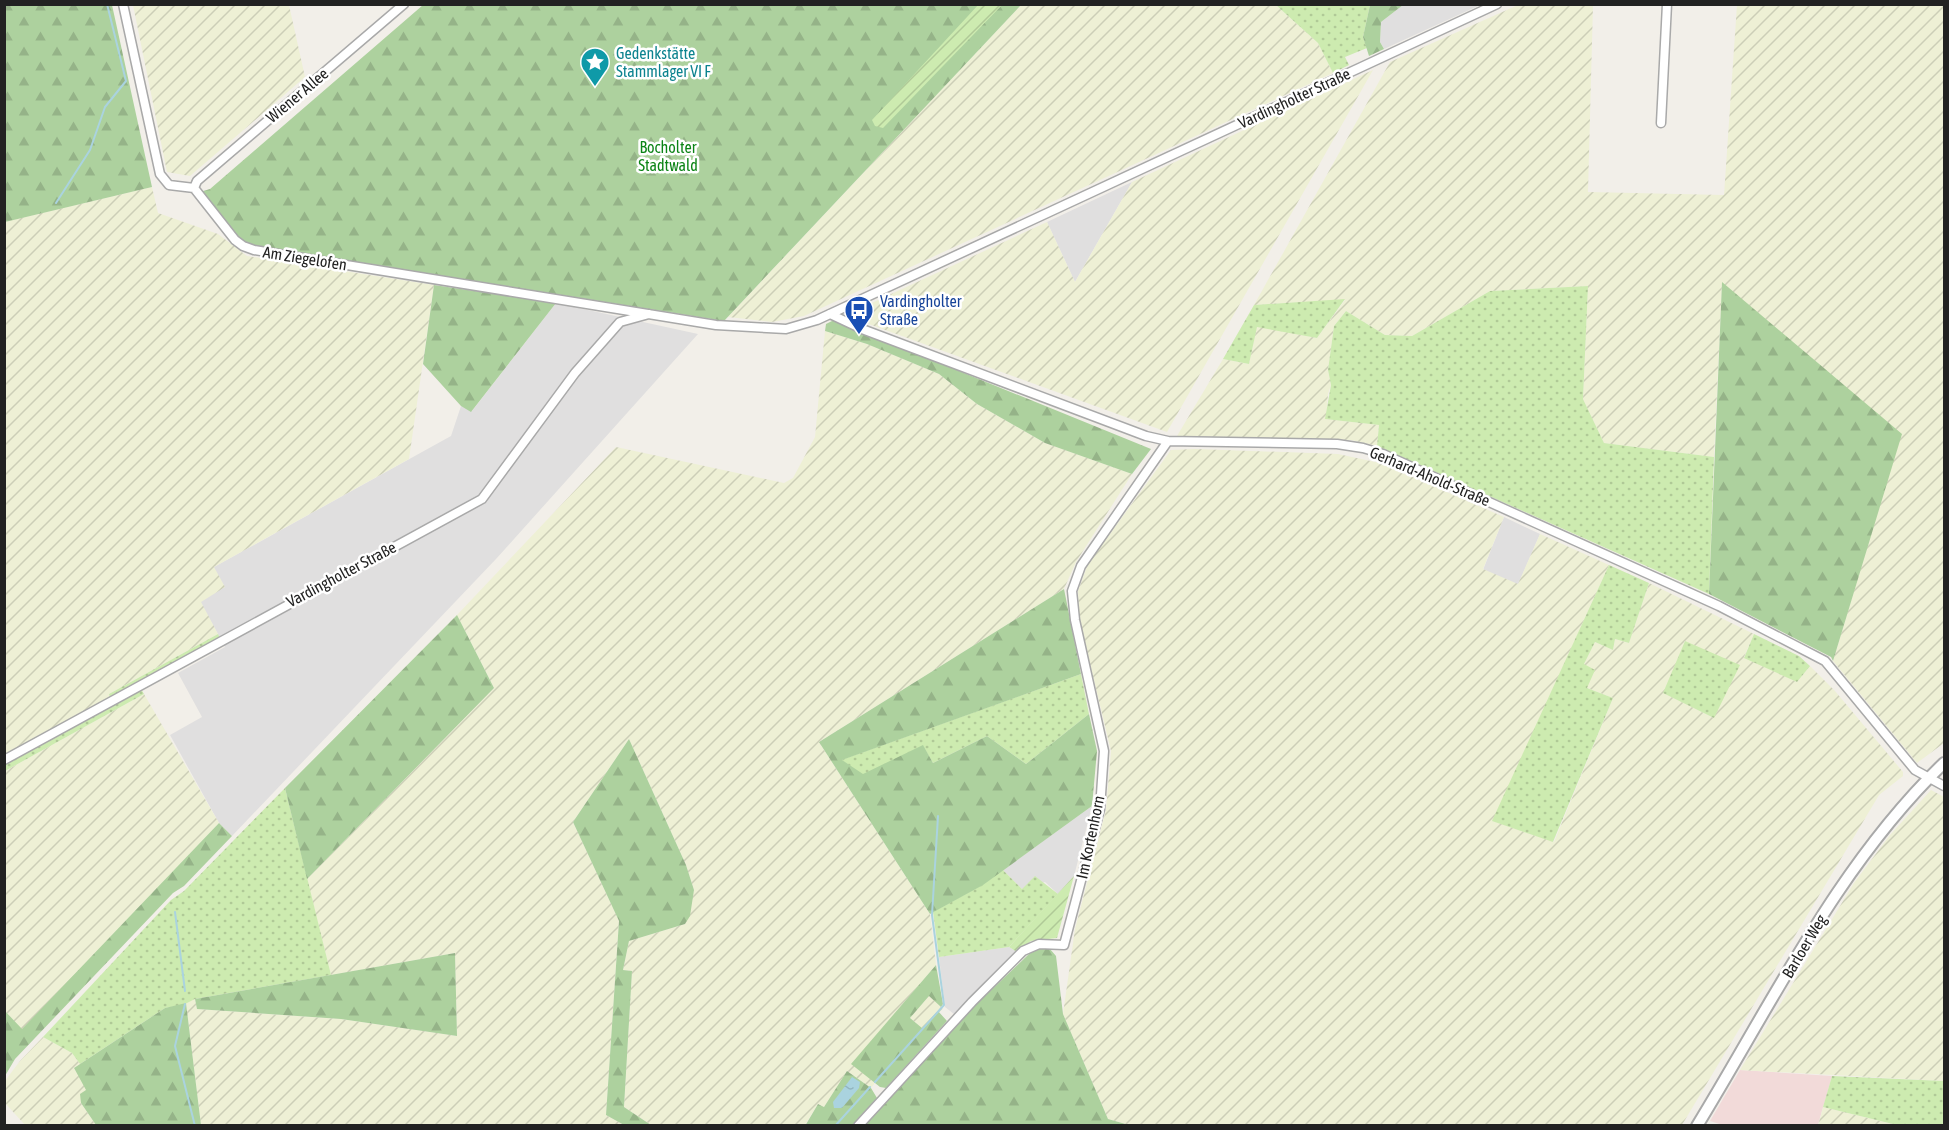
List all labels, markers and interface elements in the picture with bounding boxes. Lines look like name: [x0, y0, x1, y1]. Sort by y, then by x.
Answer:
place label: Gedenkstätte Stammlager VI F: [616, 44, 711, 81]
place icon: Gedenkstätte Stammlager VI F: [579, 46, 611, 88]
street label: Wiener Allee: [262, 64, 332, 126]
street label: Vardingholter Straße: [1235, 64, 1353, 133]
park label: Bocholter Stadtwald: [638, 138, 698, 174]
street label: Am Ziegelofen: [262, 242, 348, 274]
place label: Vardingholter Straße: [880, 292, 962, 328]
bus stop icon: Vardingholter Straße: [843, 294, 875, 336]
street label: Gerhard-Ahold-Straße: [1367, 443, 1493, 509]
street label: Vardingholter Straße: [283, 538, 399, 611]
street label: Im Kortenhorn: [1072, 794, 1108, 880]
street label: Barloer Weg: [1778, 911, 1831, 981]

